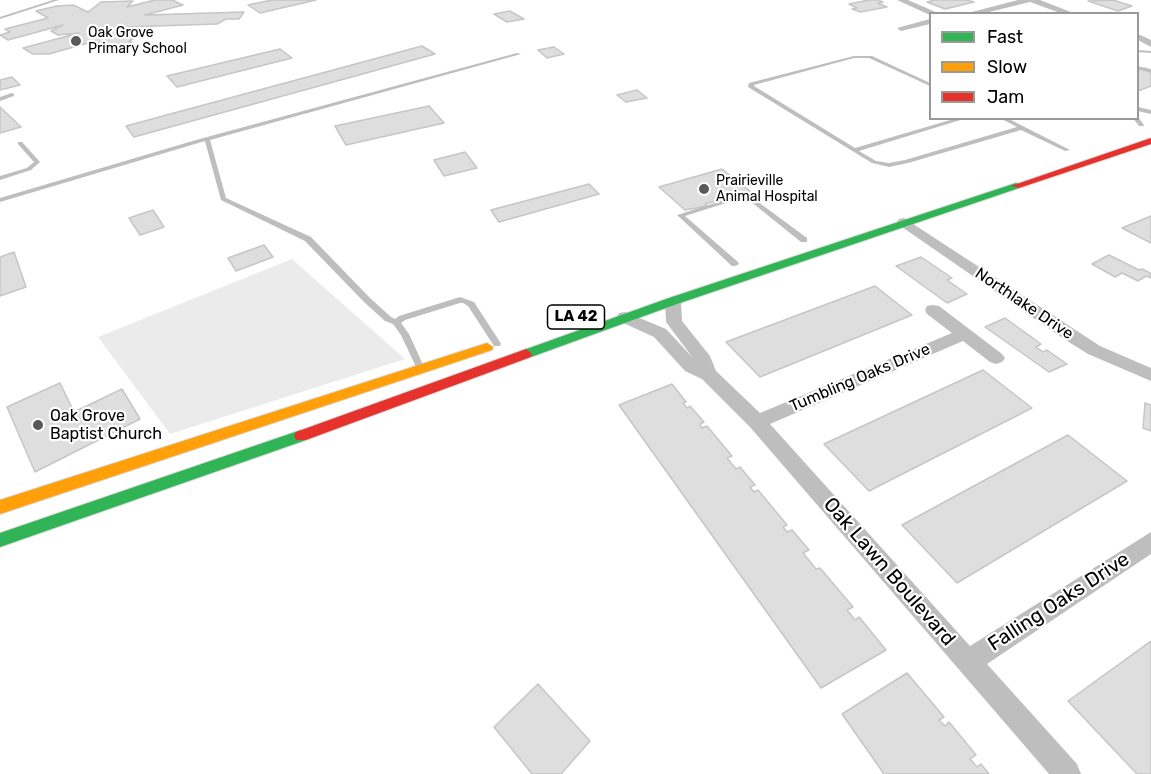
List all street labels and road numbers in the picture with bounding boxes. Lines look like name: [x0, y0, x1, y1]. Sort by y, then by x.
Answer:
street label: Northlake Drive: [971, 264, 1077, 344]
road number: LA 42: [548, 305, 604, 329]
street label: Tumbling Oaks Drive: [787, 340, 933, 416]
street label: Oak Lawn Boulevard: [818, 493, 960, 651]
street label: Falling Oaks Drive: [984, 547, 1134, 657]

